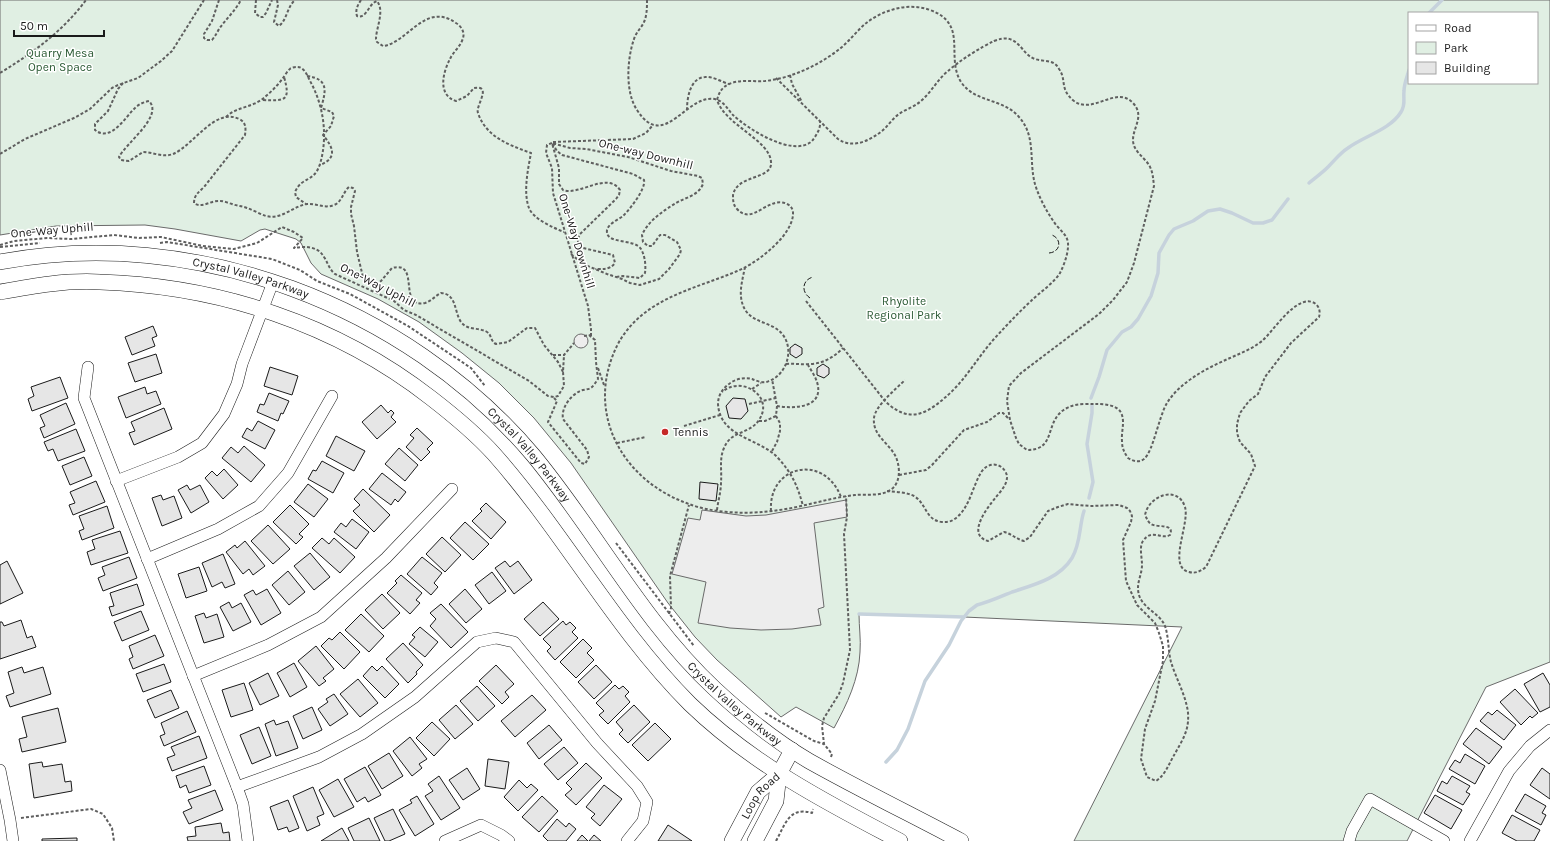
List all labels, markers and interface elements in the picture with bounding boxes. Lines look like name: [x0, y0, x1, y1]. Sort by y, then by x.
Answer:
scale bar: [14, 12, 104, 38]
legend: [1408, 12, 1538, 84]
text: 50 m: [20, 19, 48, 33]
text: Road: [1444, 21, 1472, 35]
text: Park: [1444, 41, 1469, 55]
park label: Quarry Mesa Open Space: [26, 46, 94, 74]
text: Building: [1444, 61, 1491, 75]
street label: One-way Downhill: [597, 135, 695, 173]
street label: One-Way Downhill: [556, 192, 598, 290]
street label: One-Way Uphill: [10, 219, 94, 241]
street label: Crystal Valley Parkway: [191, 255, 311, 301]
street label: One-Way Uphill: [338, 260, 418, 310]
park label: Rhyolite Regional Park: [867, 294, 942, 322]
street label: Crystal Valley Parkway: [485, 404, 574, 505]
place label: Tennis: [673, 425, 709, 439]
marker: Tennis: [660, 427, 670, 437]
street label: Crystal Valley Parkway: [684, 659, 785, 748]
street label: Loop Road: [738, 769, 783, 821]

